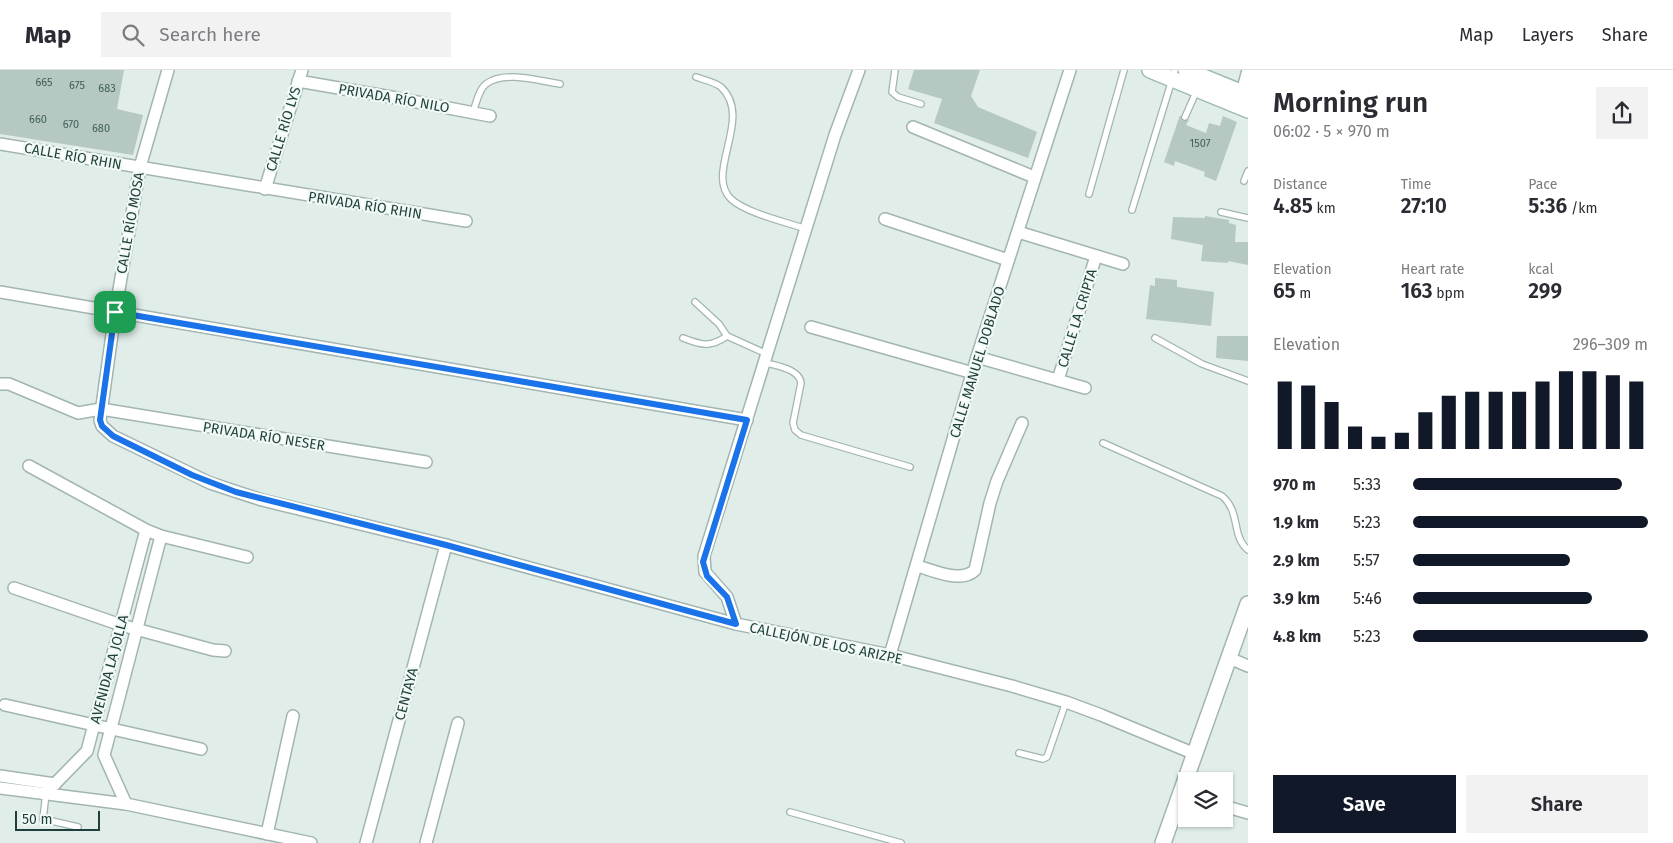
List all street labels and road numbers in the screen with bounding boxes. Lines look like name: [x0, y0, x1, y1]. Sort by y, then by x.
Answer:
street label: PRIVADA RÍO NILO: [337, 79, 451, 117]
street label: CALLE RÍO LYS: [262, 84, 305, 174]
street label: CALLE RÍO RHIN: [23, 139, 123, 173]
street label: CALLE RÍO MOSA: [112, 171, 148, 275]
street label: PRIVADA RÍO RHIN: [307, 187, 423, 223]
street label: CALLE LA CRIPTA: [1054, 267, 1101, 370]
street label: CALLE MANUEL DOBLADO: [946, 284, 1009, 440]
street label: PRIVADA RÍO NESER: [202, 417, 327, 455]
street label: AVENIDA LA JOLLA: [87, 613, 132, 725]
street label: CALLEJÓN DE LOS ARIZPE: [748, 618, 904, 668]
street label: CENTAYA: [391, 666, 422, 722]

